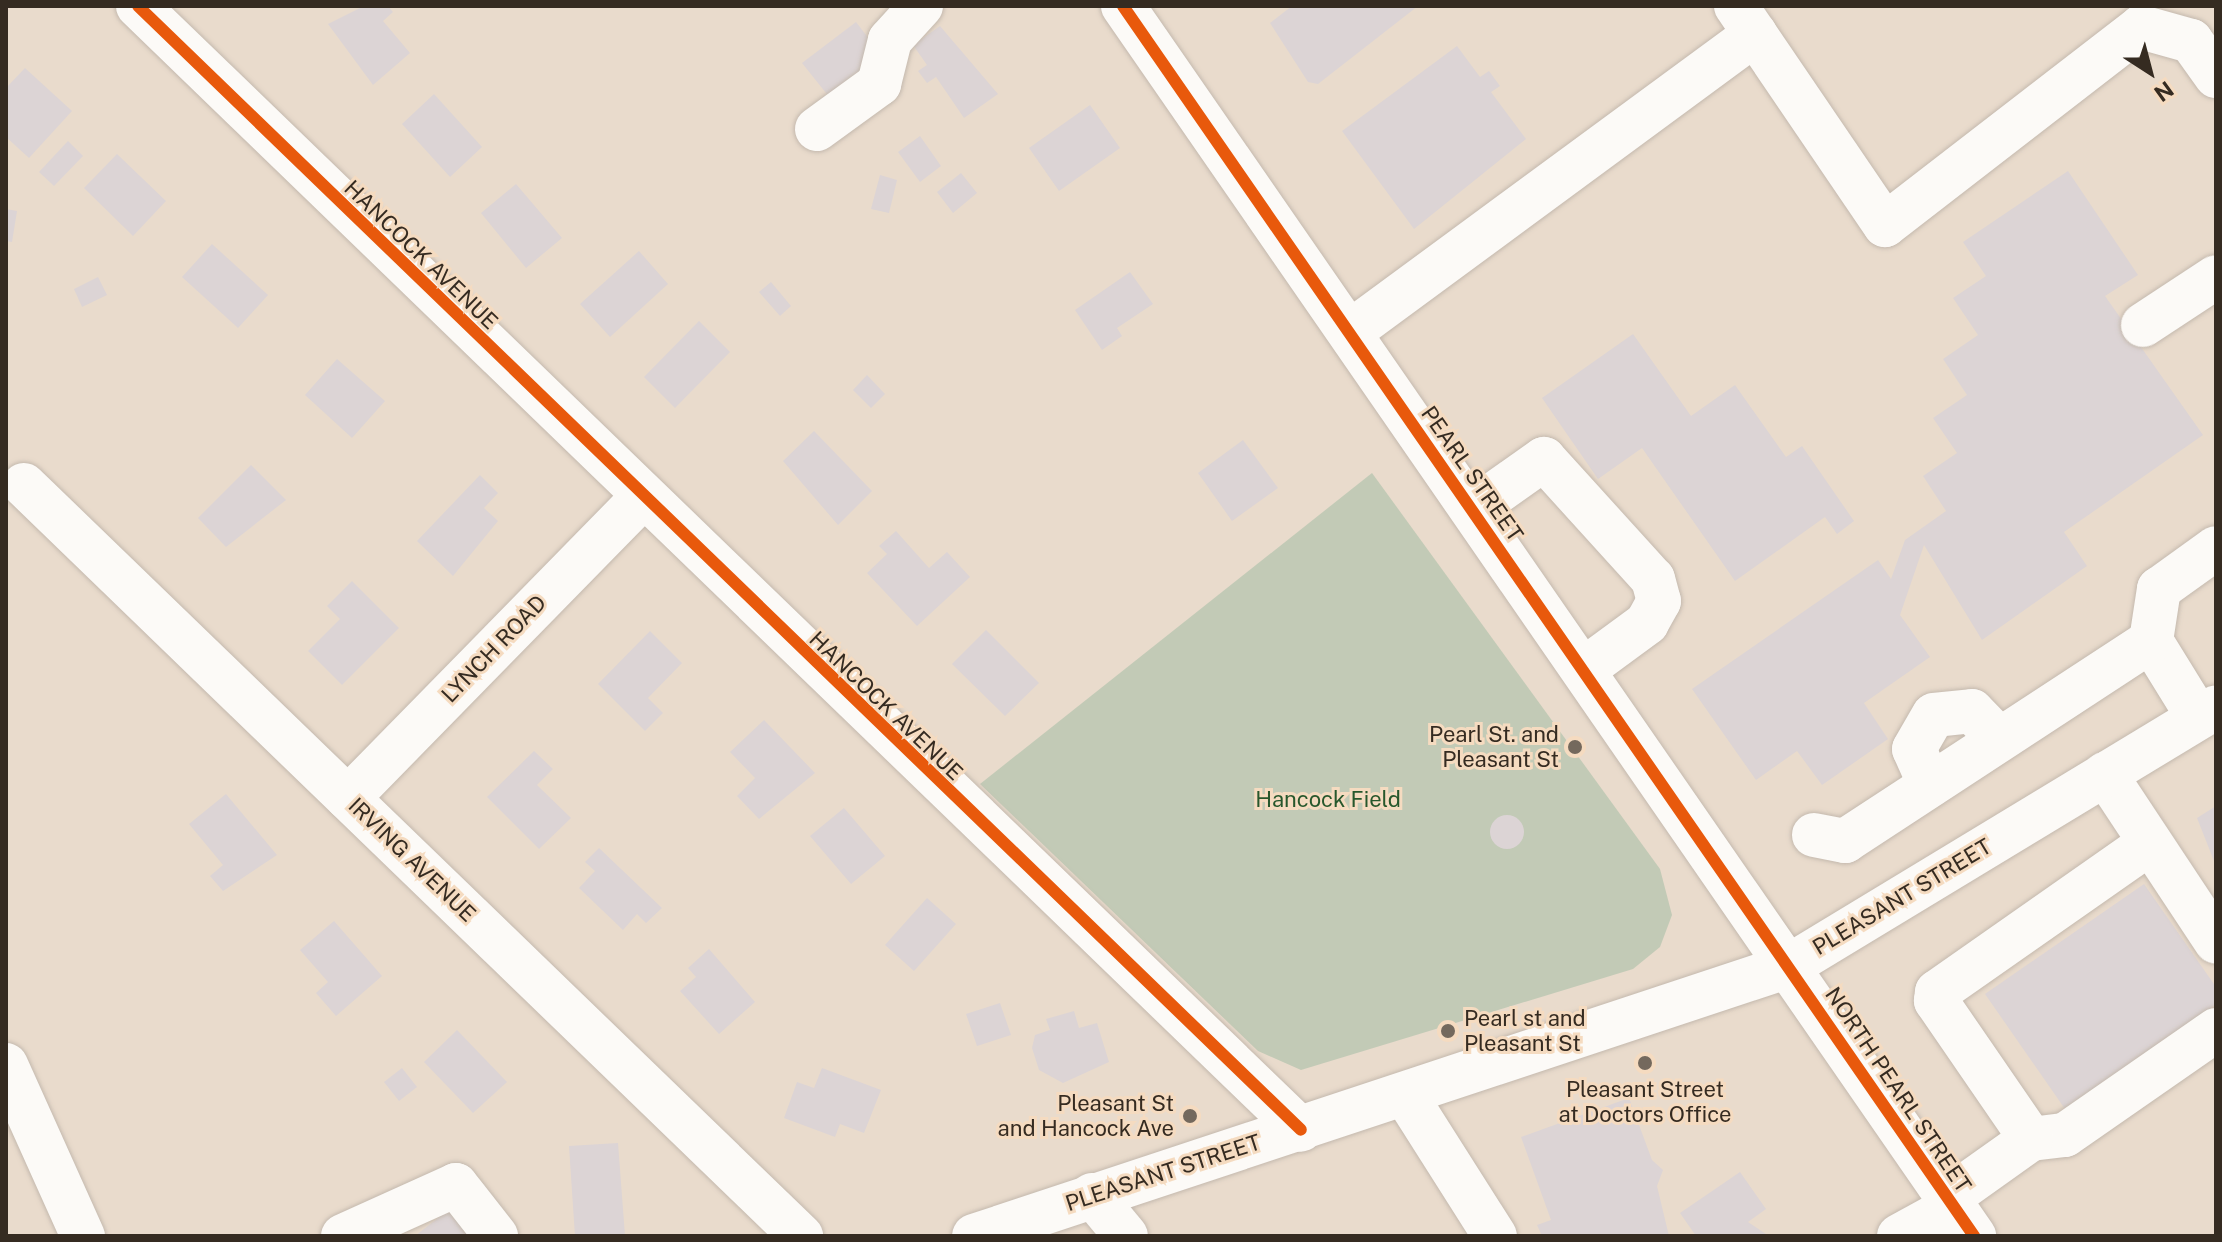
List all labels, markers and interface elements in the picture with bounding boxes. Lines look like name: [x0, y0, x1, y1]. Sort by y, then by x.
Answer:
north arrow: [2110, 32, 2190, 112]
text: N: [2150, 76, 2179, 107]
street label: HANCOCK AVENUE: [339, 175, 503, 335]
street label: PEARL STREET: [1416, 401, 1528, 547]
street label: LYNCH ROAD: [436, 590, 552, 708]
street label: HANCOCK AVENUE: [804, 626, 968, 786]
place label: Pearl St. and Pleasant St: [1429, 721, 1559, 772]
marker: Pearl St. and Pleasant St: [1566, 738, 1584, 756]
park label: Hancock Field: [1255, 787, 1401, 813]
street label: IRVING AVENUE: [343, 793, 481, 927]
street label: PLEASANT STREET: [1808, 833, 1996, 961]
street label: NORTH PEARL STREET: [1819, 982, 1977, 1198]
place label: Pearl st and Pleasant St: [1464, 1005, 1586, 1056]
marker: Pearl st and Pleasant St: [1439, 1022, 1457, 1040]
marker: Pleasant Street at Doctors Office: [1636, 1054, 1654, 1072]
place label: Pleasant Street at Doctors Office: [1558, 1076, 1732, 1128]
place label: Pleasant St and Hancock Ave: [998, 1090, 1174, 1142]
marker: Pleasant St and Hancock Ave: [1181, 1107, 1199, 1125]
street label: PLEASANT STREET: [1062, 1129, 1264, 1217]

